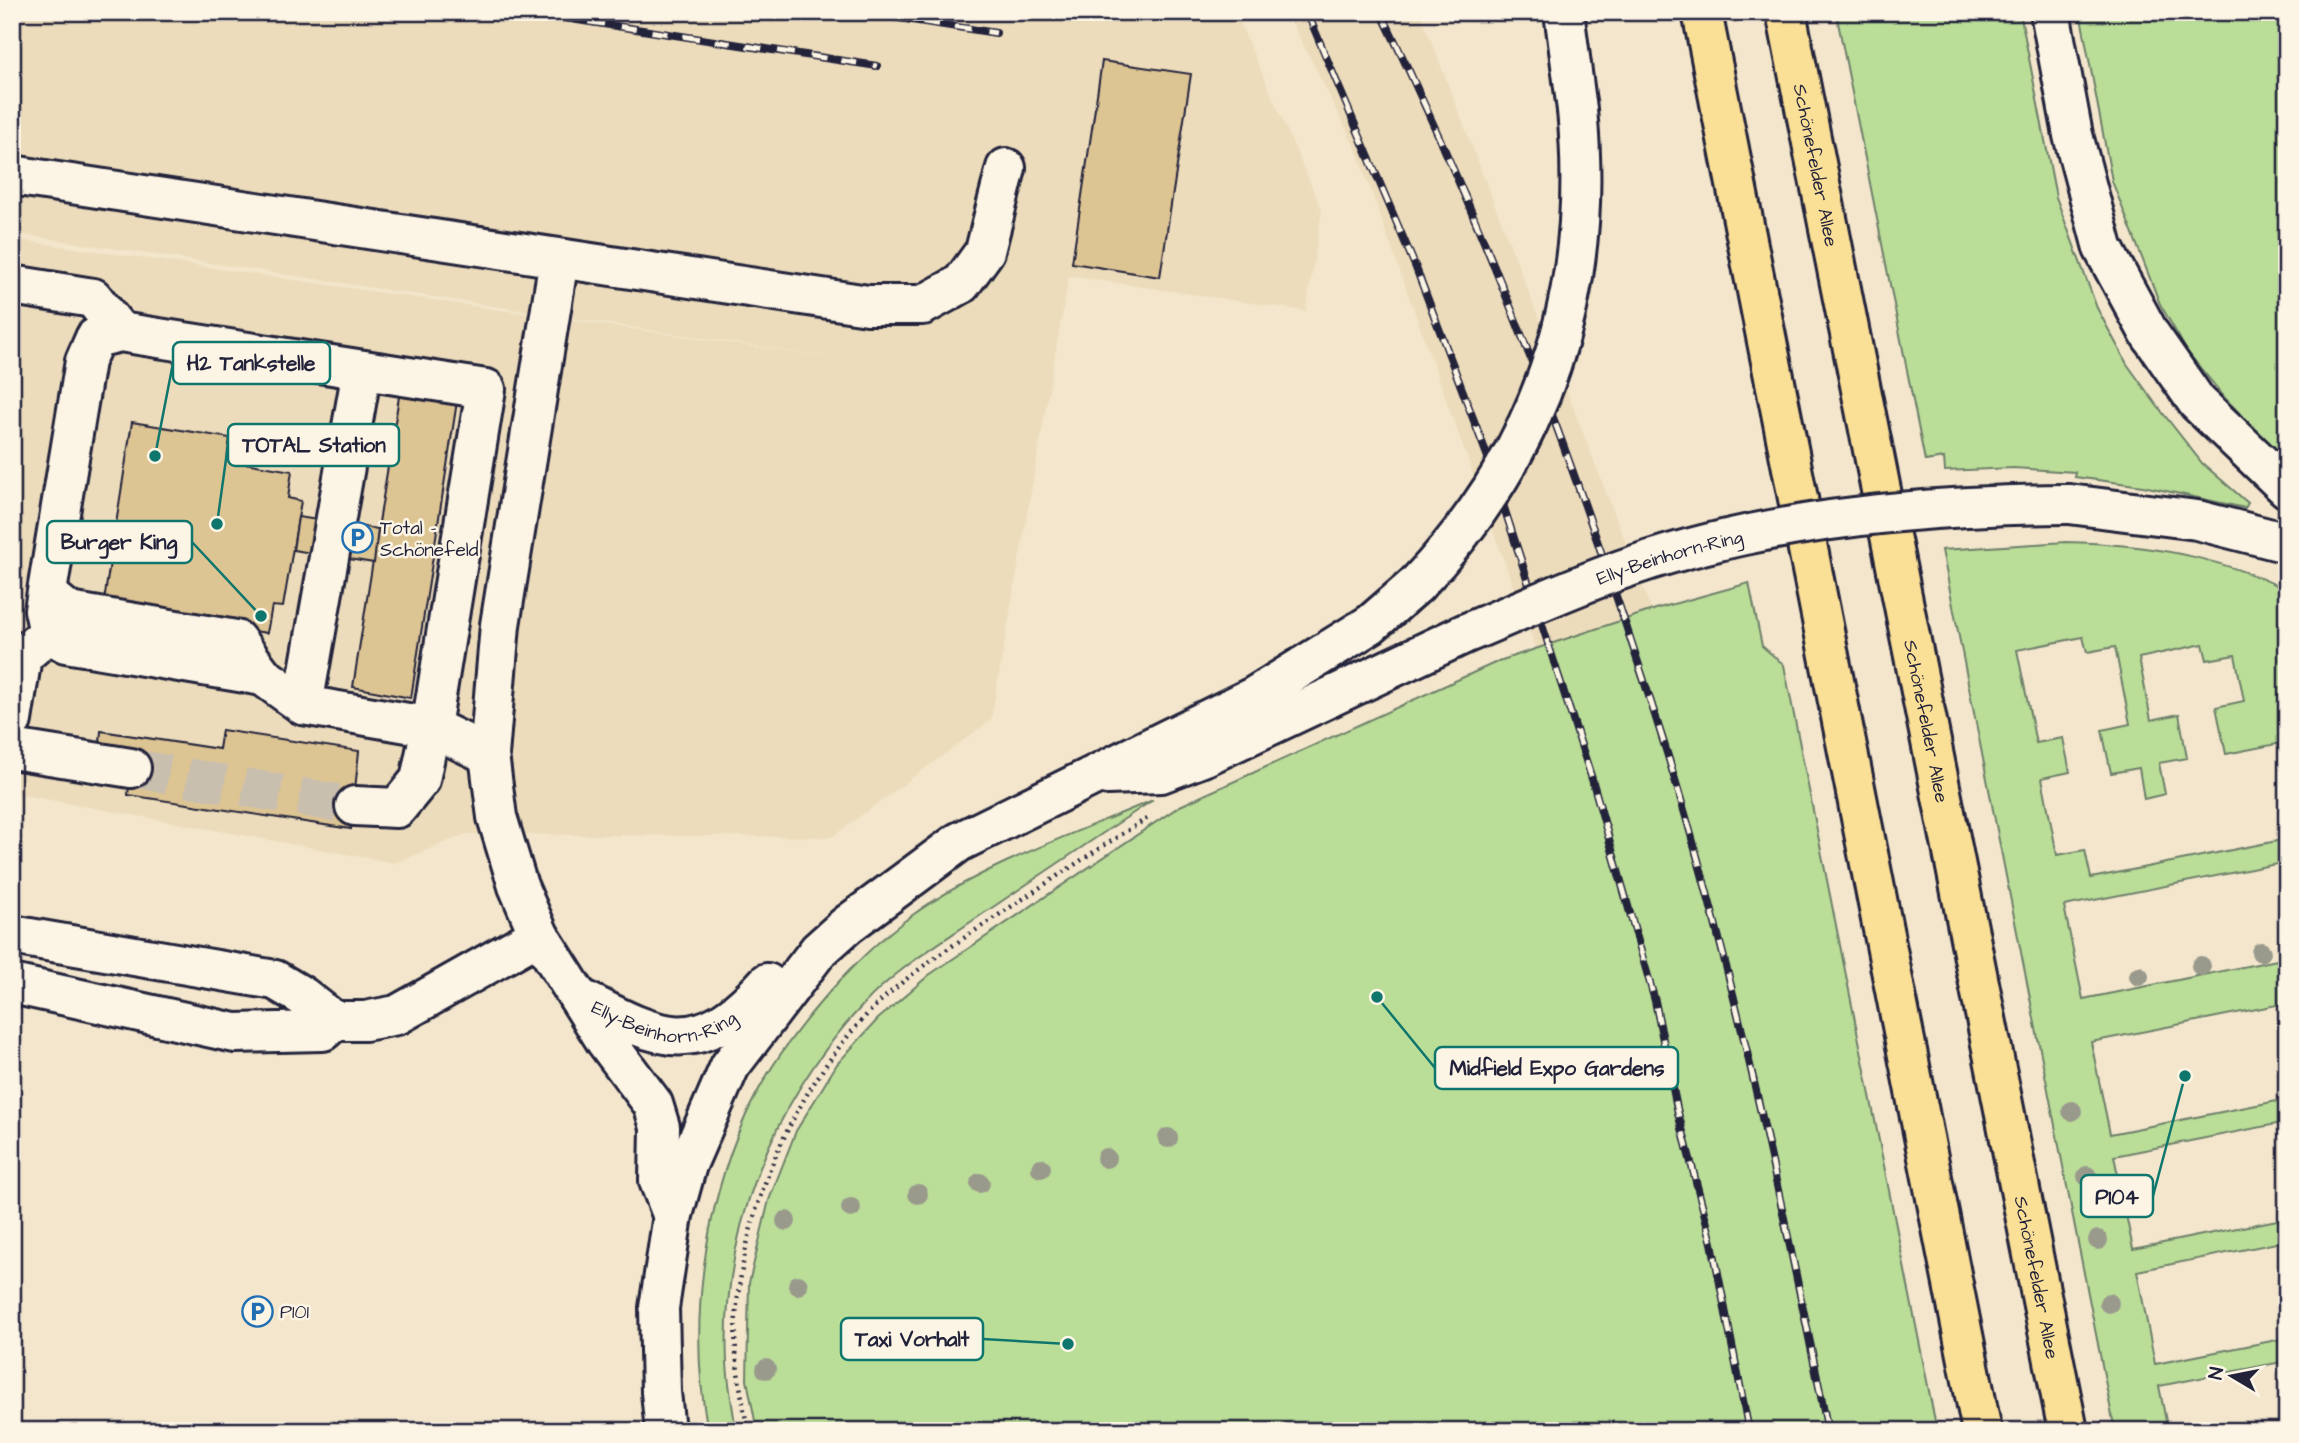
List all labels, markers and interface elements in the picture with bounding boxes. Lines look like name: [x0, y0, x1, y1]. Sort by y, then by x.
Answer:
street label: Schönefelder Allee: [1786, 81, 1844, 249]
callout: H2 Tankstelle: [173, 342, 330, 384]
text: H2 Tankstelle: [187, 349, 316, 378]
callout: TOTAL Station: [228, 424, 399, 466]
text: TOTAL Station: [241, 431, 386, 460]
place label: Total - Schönefeld: [380, 515, 479, 564]
callout: Burger King: [47, 521, 192, 563]
parking icon: Total - Schönefeld: [340, 521, 374, 555]
street label: Elly-Beinhorn-Ring: [1593, 524, 1746, 593]
text: Burger King: [61, 528, 177, 559]
street label: Schönefelder Allee: [1896, 638, 1955, 805]
street label: Elly-Beinhorn-Ring: [587, 990, 739, 1020]
text: Elly-Beinhorn-Ring: [587, 994, 743, 1051]
callout: Midfield Expo Gardens: [1435, 1047, 1678, 1089]
text: Midfield Expo Gardens: [1449, 1054, 1665, 1084]
callout: P104: [2081, 1175, 2153, 1217]
text: P104: [2095, 1183, 2140, 1212]
street label: Schönefelder Allee: [2007, 1194, 2065, 1361]
parking icon: P101: [240, 1294, 274, 1328]
place label: P101: [280, 1299, 310, 1326]
callout: Taxi Vorhalt: [841, 1318, 983, 1360]
text: Taxi Vorhalt: [854, 1325, 970, 1354]
north arrow: [2198, 1342, 2268, 1412]
text: N: [2202, 1365, 2231, 1382]

